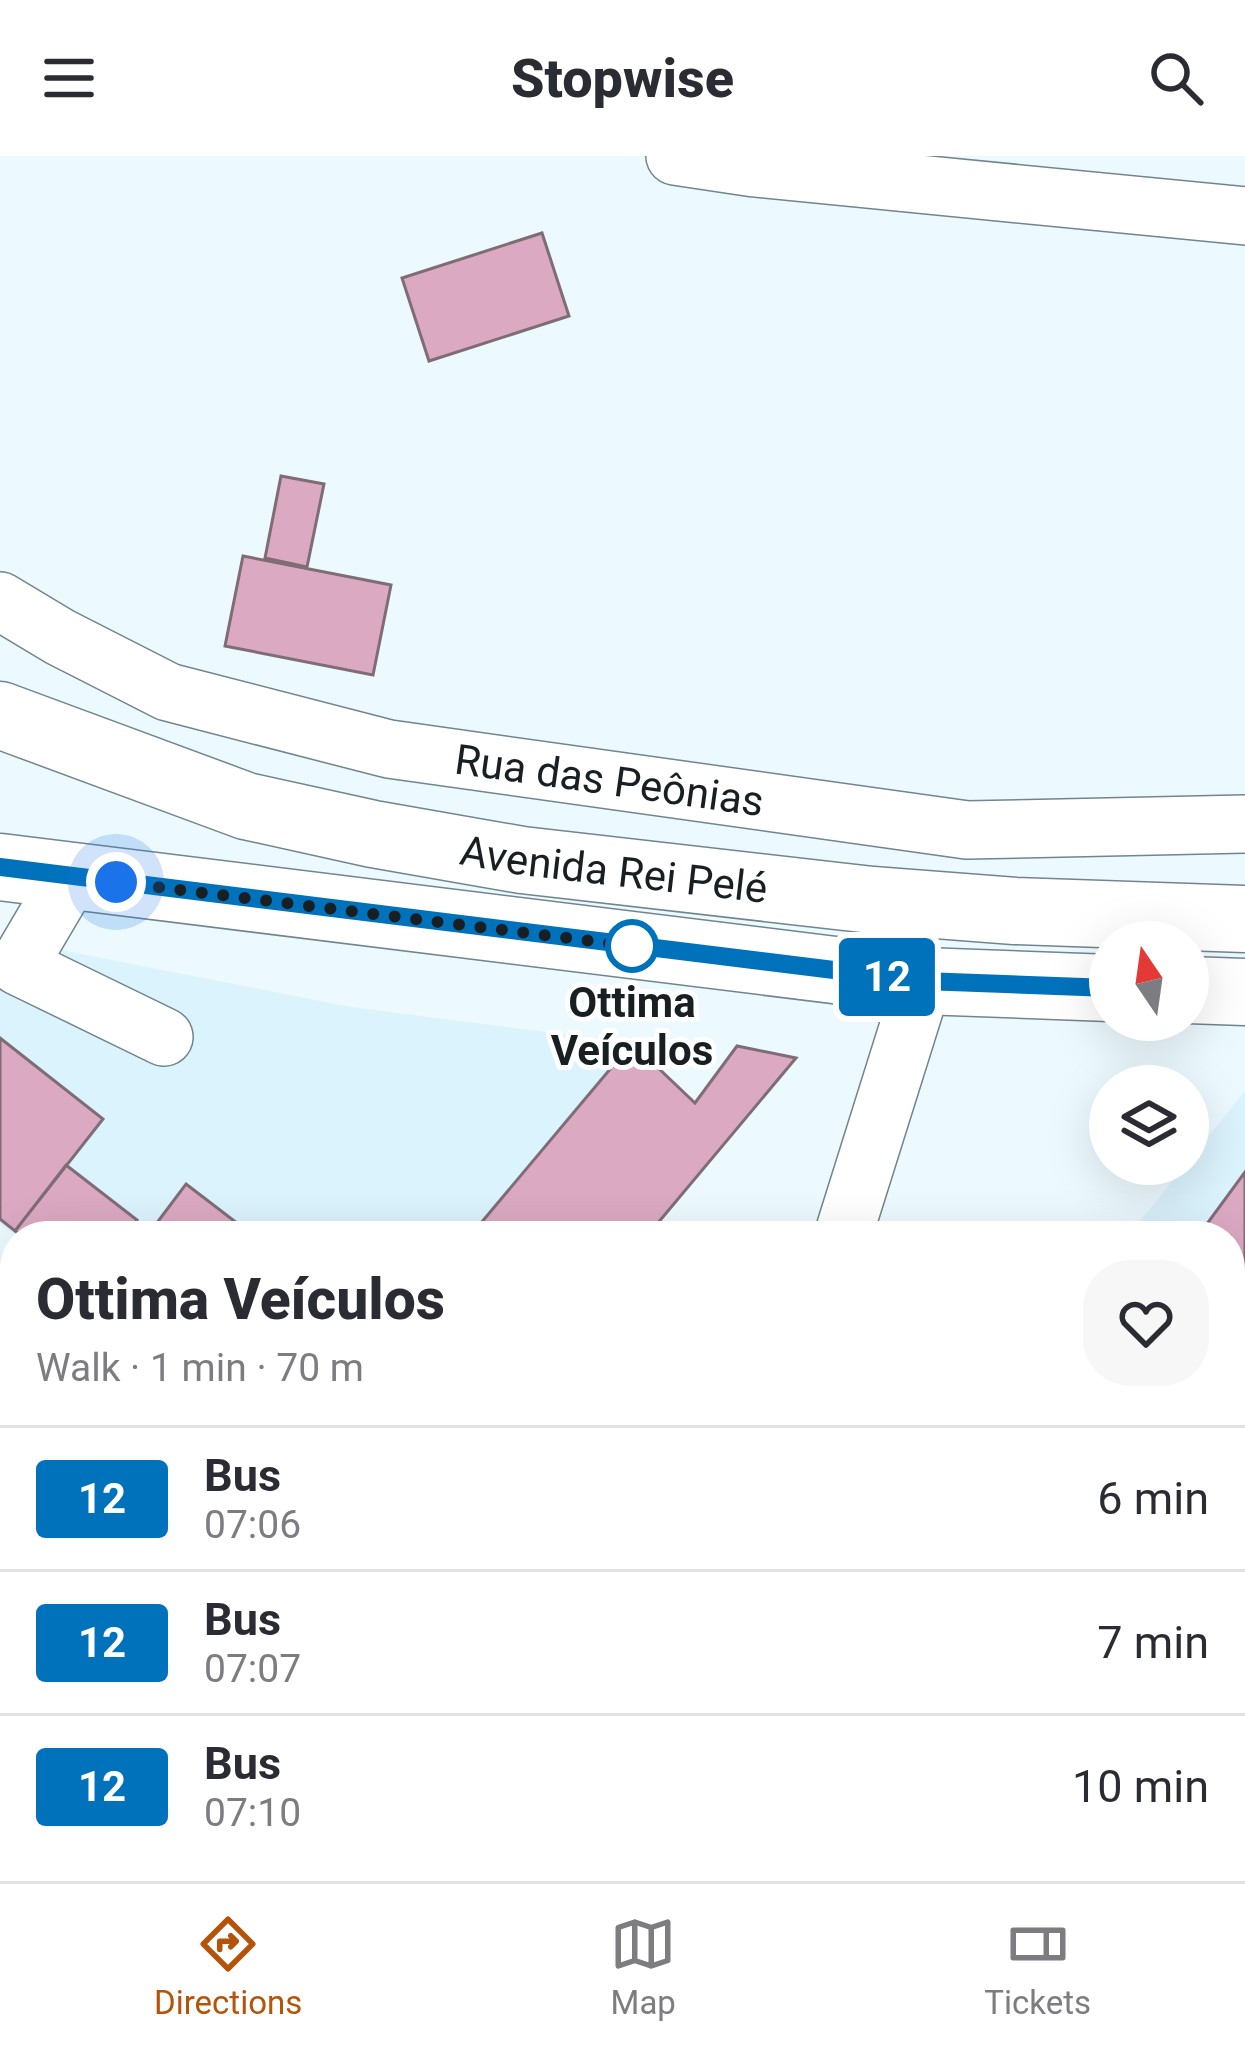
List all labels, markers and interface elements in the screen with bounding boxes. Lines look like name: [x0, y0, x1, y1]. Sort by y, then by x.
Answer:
icon: menu: [36, 45, 102, 111]
icon: search: [1143, 45, 1209, 111]
text: Stopwise: [511, 47, 734, 110]
street label: Rua das Peônias: [452, 735, 767, 826]
street label: Avenida Rei Pelé: [457, 826, 770, 913]
your location: [86, 852, 146, 912]
marker: Ottima Veículos: [607, 921, 657, 971]
north arrow: [1089, 921, 1209, 1041]
map controls: [1089, 921, 1209, 1185]
line badge: 12: [833, 938, 941, 1016]
text: 12: [863, 952, 911, 1001]
place label: Ottima Veículos: [551, 978, 713, 1075]
button: layers: [1089, 1065, 1209, 1185]
button: heart: [1083, 1260, 1209, 1386]
text: Ottima Veículos: [36, 1266, 445, 1333]
text: Walk · 1 min · 70 m: [36, 1345, 364, 1391]
text: Bus: [204, 1449, 281, 1502]
text: 6 min: [1097, 1472, 1209, 1525]
text: 12: [78, 1474, 126, 1523]
text: 07:06: [204, 1502, 301, 1548]
text: Bus: [204, 1593, 281, 1646]
text: 7 min: [1097, 1616, 1209, 1669]
text: 12: [78, 1618, 126, 1667]
text: 07:07: [204, 1646, 301, 1692]
text: Bus: [204, 1737, 281, 1790]
text: 10 min: [1072, 1760, 1209, 1813]
text: 12: [78, 1762, 126, 1811]
text: 07:10: [204, 1790, 301, 1836]
tab: Directions: [154, 1911, 302, 2022]
tab: Map: [610, 1911, 676, 2022]
tab: Tickets: [984, 1911, 1091, 2022]

